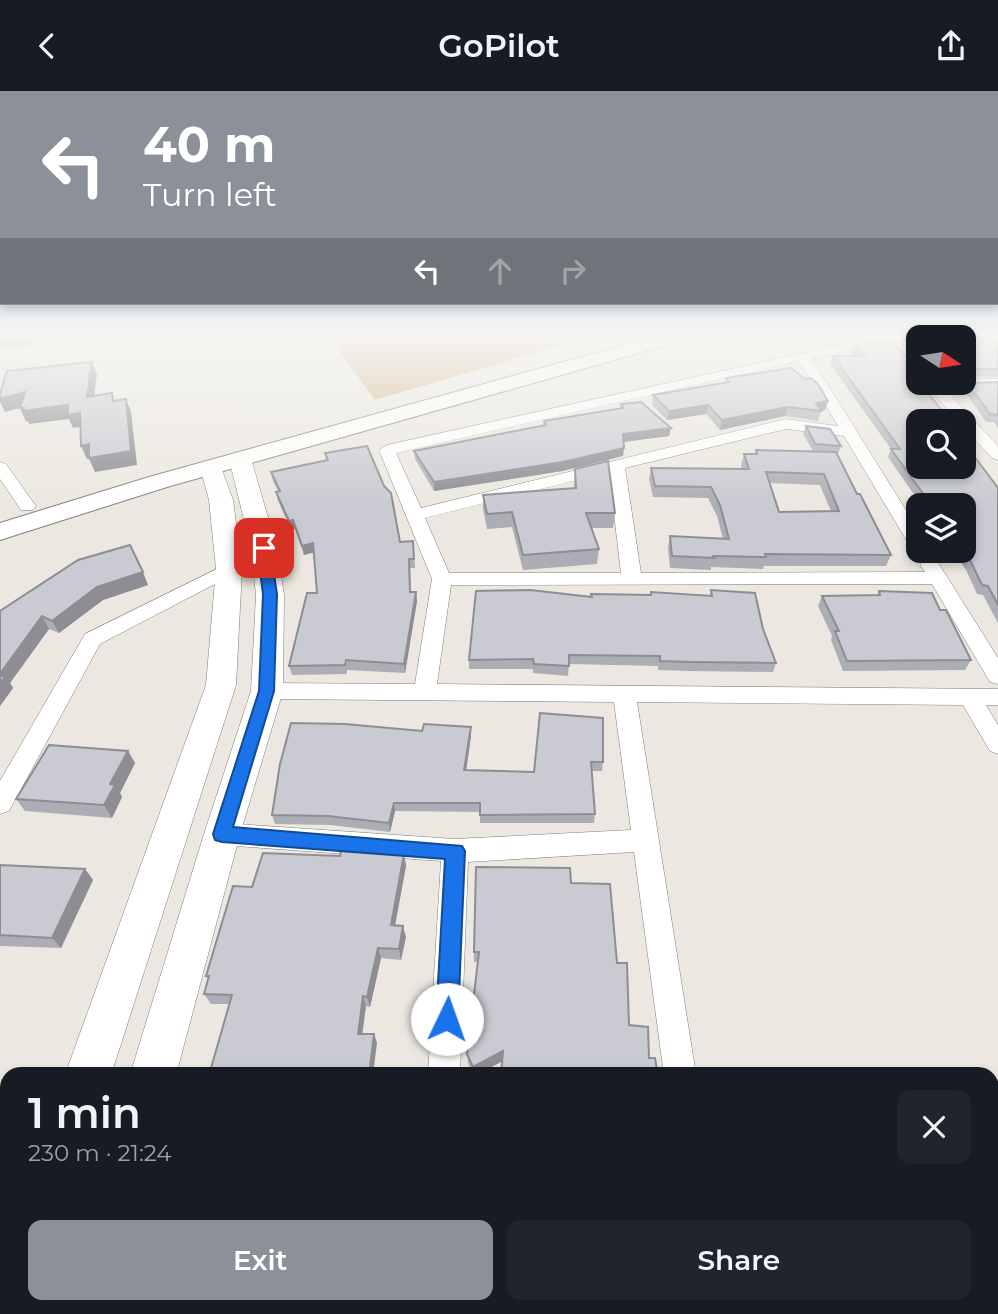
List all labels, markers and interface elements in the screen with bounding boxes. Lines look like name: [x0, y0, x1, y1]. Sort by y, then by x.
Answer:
text: GoPilot: [438, 26, 560, 65]
icon: back: [28, 27, 66, 65]
icon: share: [932, 27, 970, 65]
text: 40 m: [143, 115, 275, 174]
icon: left: [28, 119, 119, 210]
text: Turn left: [143, 175, 277, 214]
icon: left: [408, 252, 446, 290]
icon: ahead: [481, 252, 519, 290]
icon: right: [554, 252, 592, 290]
north arrow: [906, 325, 976, 395]
map controls: [906, 325, 976, 563]
button: search: [906, 409, 976, 479]
button: layers: [906, 493, 976, 563]
pin: [234, 518, 294, 578]
icon: arrive: [245, 529, 283, 567]
position arrow: [410, 982, 484, 1056]
text: 1 min: [28, 1087, 141, 1139]
button: close: [897, 1090, 971, 1164]
text: 230 m · 21:24: [28, 1139, 172, 1167]
button: Exit: [28, 1220, 493, 1300]
button: Share: [507, 1220, 971, 1300]

